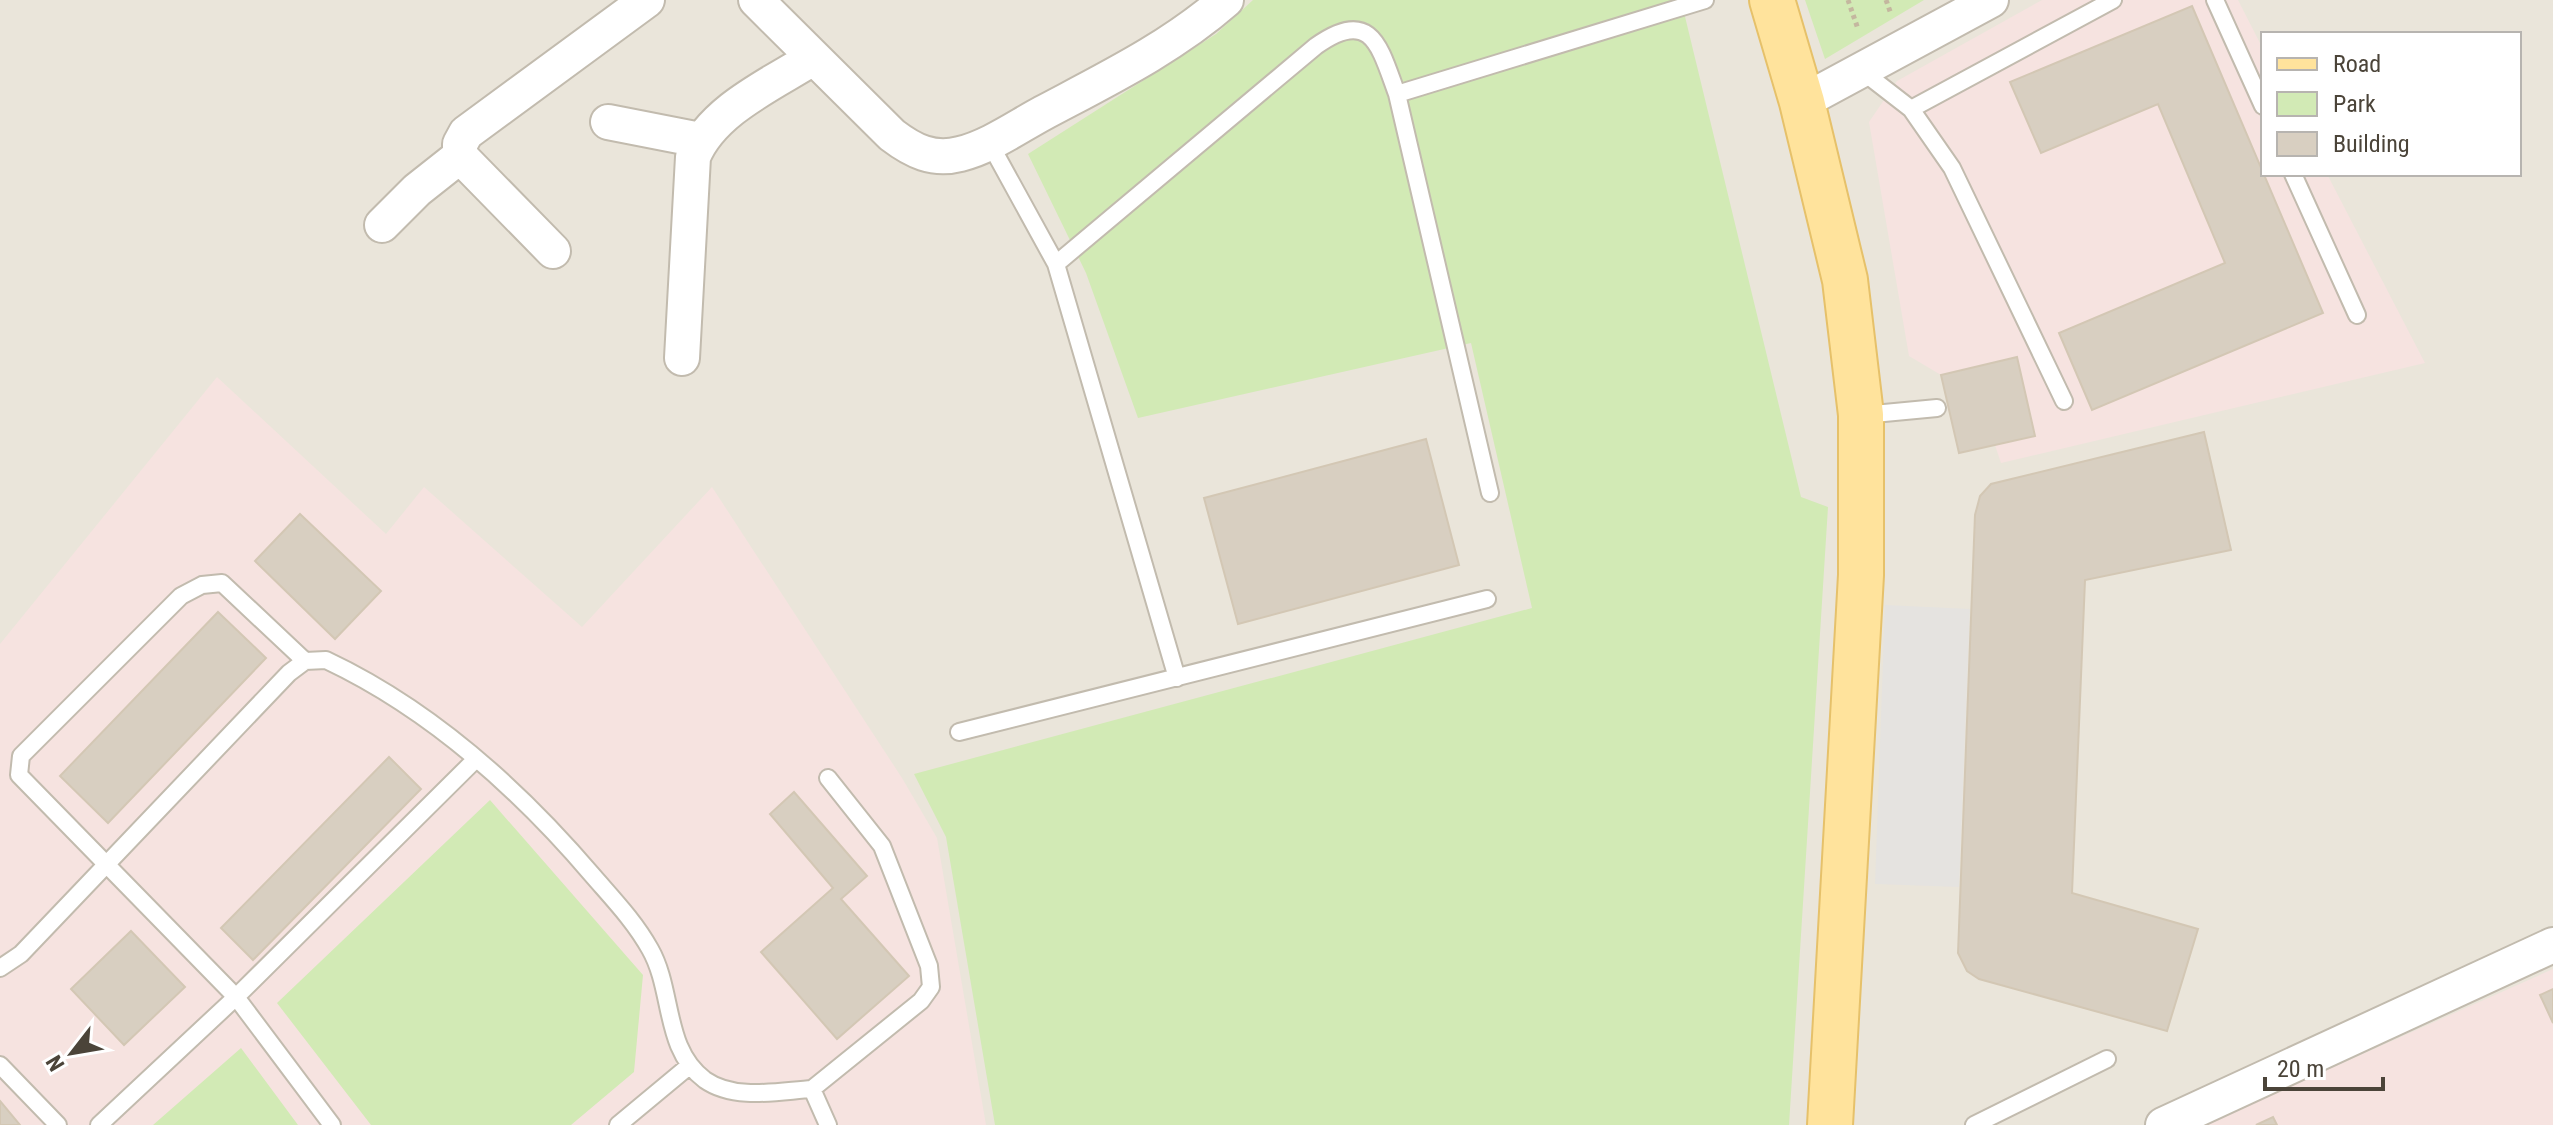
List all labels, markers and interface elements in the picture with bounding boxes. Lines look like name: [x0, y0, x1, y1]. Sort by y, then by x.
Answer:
legend: [2261, 32, 2521, 176]
text: Road: [2333, 50, 2381, 78]
text: Park: [2333, 90, 2376, 118]
text: Building: [2333, 130, 2410, 158]
north arrow: [32, 1013, 112, 1093]
scale bar: [2265, 1041, 2383, 1091]
text: N: [41, 1051, 69, 1075]
text: 20 m: [2277, 1055, 2324, 1083]

